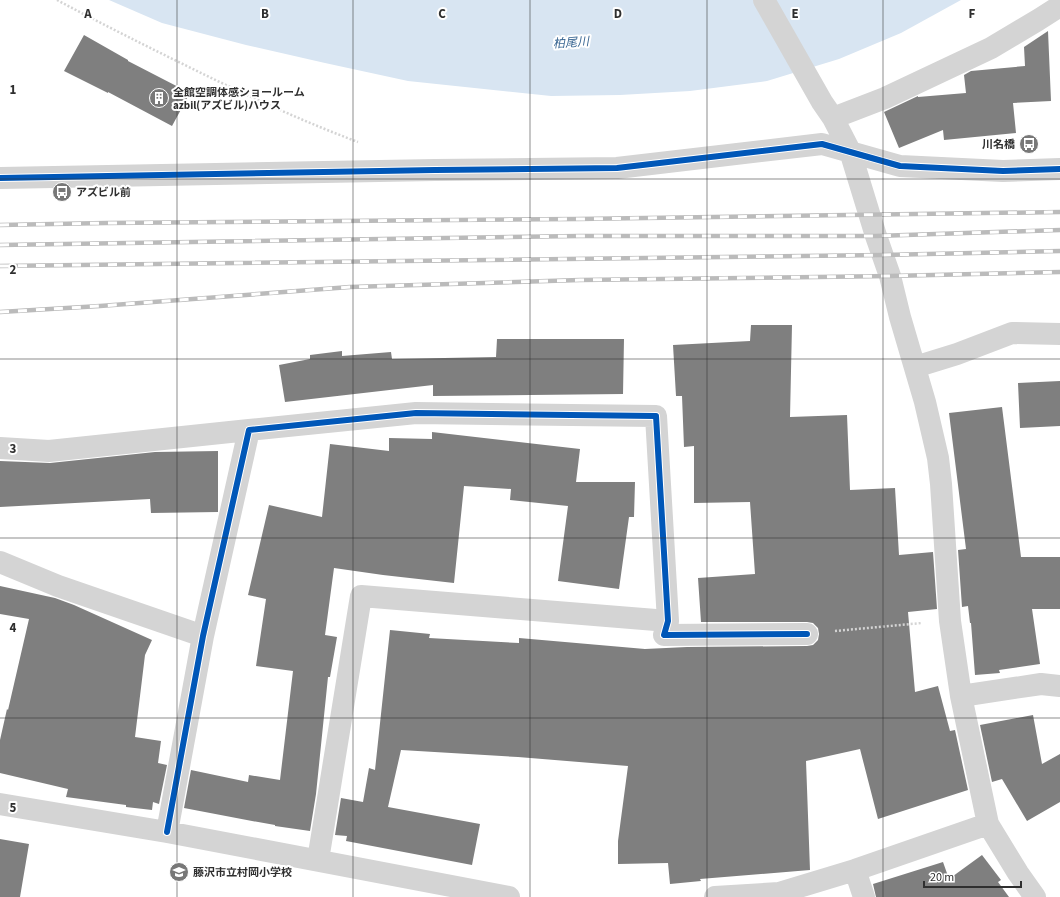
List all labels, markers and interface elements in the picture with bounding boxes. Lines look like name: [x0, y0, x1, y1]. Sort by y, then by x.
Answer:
text: A: [83, 5, 92, 23]
text: B: [261, 5, 269, 23]
text: C: [438, 5, 446, 23]
text: D: [614, 5, 622, 23]
text: E: [791, 5, 799, 23]
text: F: [969, 5, 976, 23]
water label: 柏尾川: [552, 33, 592, 53]
text: 1: [10, 81, 17, 99]
place label: 全館空調体感ショールーム azbil(アズビル)ハウス: [173, 85, 305, 113]
building icon: 全館空調体感ショールーム azbil(アズビル)ハウス: [148, 87, 170, 109]
bus stop icon: 川名橋: [1018, 133, 1040, 155]
place label: 川名橋: [982, 137, 1015, 152]
bus stop icon: アズビル前: [51, 181, 73, 203]
place label: アズビル前: [76, 185, 131, 200]
text: 2: [10, 261, 17, 279]
text: 3: [10, 440, 17, 458]
text: 4: [10, 619, 17, 637]
text: 5: [10, 799, 17, 817]
school or university icon: 藤沢市立村岡小学校: [168, 861, 190, 883]
scale bar: [924, 863, 1021, 889]
place label: 藤沢市立村岡小学校: [193, 865, 292, 880]
text: 20 m: [930, 869, 954, 886]

